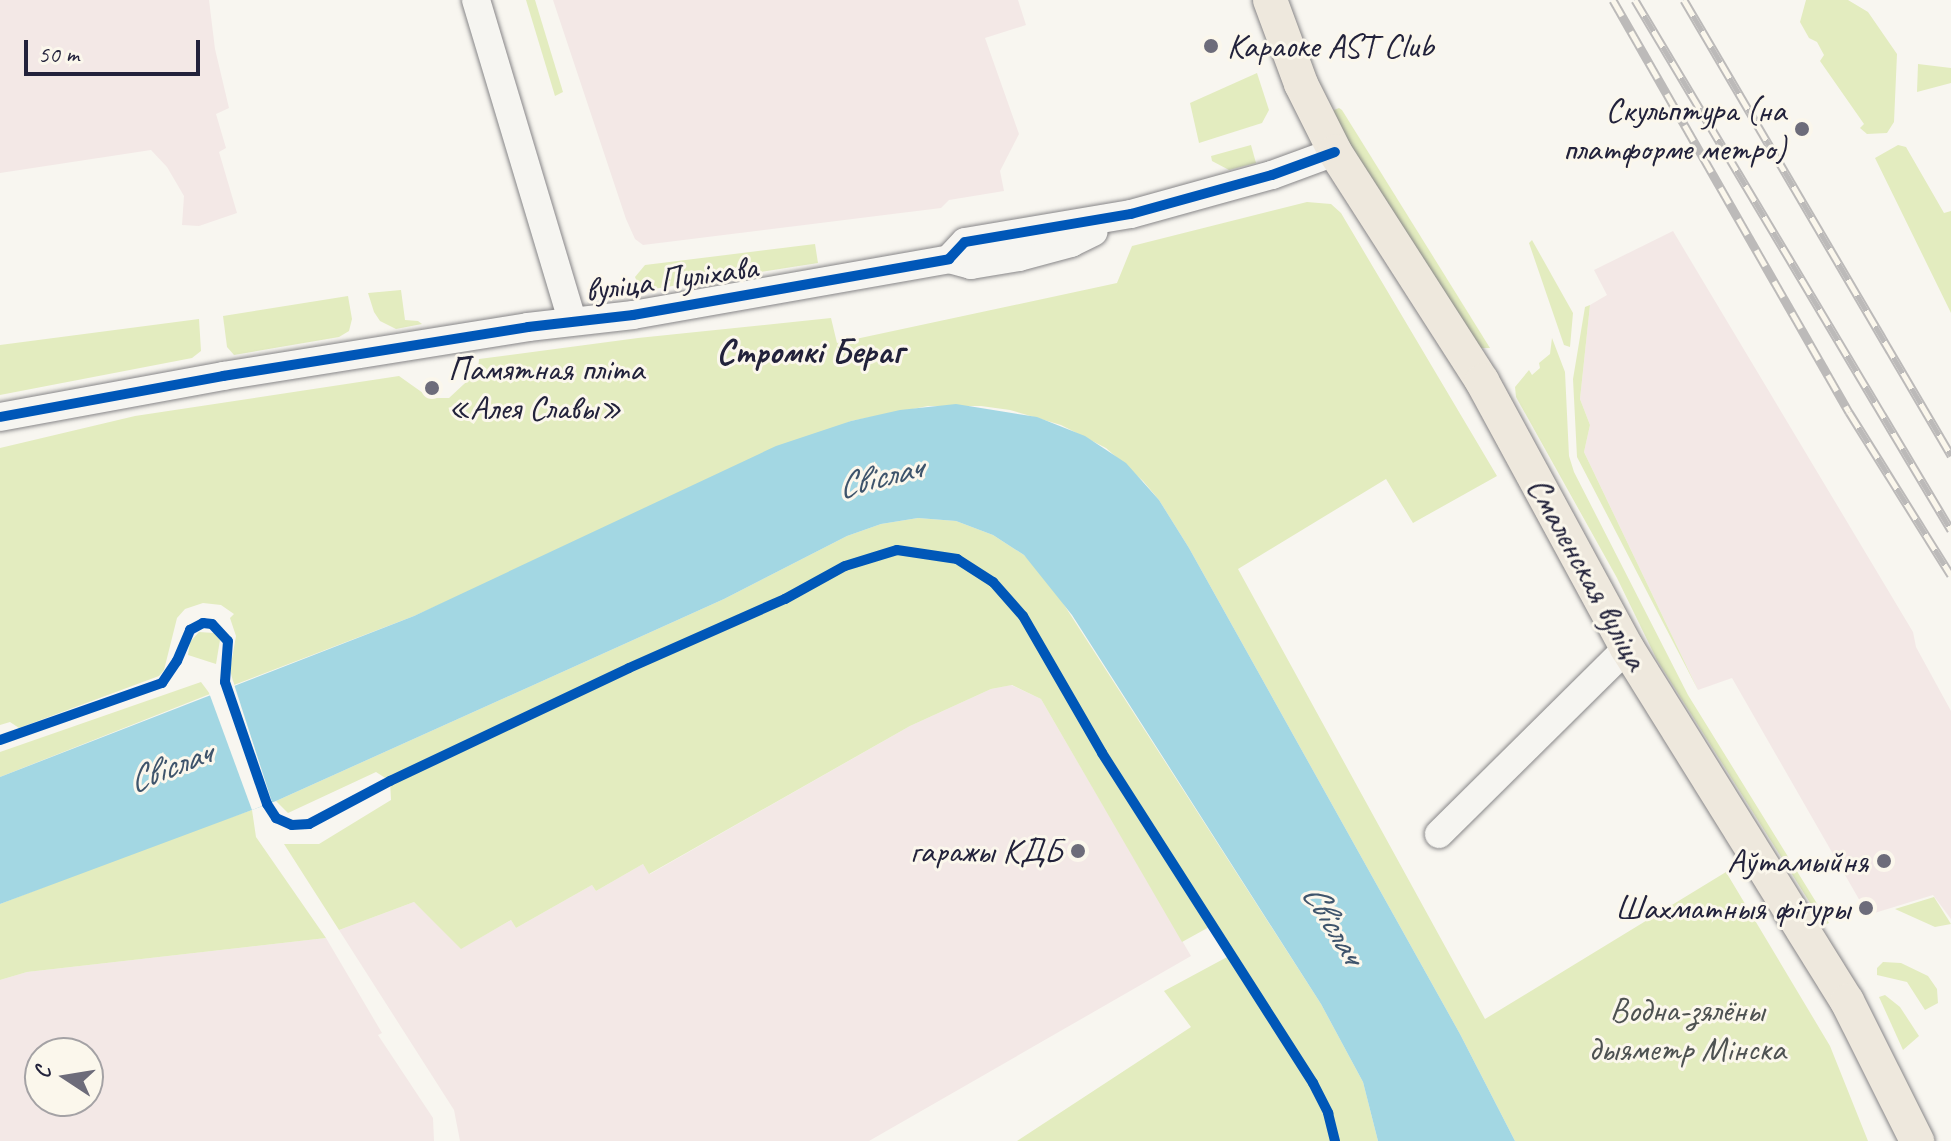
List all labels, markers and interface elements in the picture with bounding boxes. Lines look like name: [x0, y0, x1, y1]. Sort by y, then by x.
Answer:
scale bar: [28, 24, 204, 74]
place label: Караоке AST Club: [1227, 26, 1433, 66]
marker: Караоке AST Club: [1202, 37, 1220, 55]
text: 50 m: [38, 39, 79, 69]
place label: Скульптура (на платформе метро): [1563, 89, 1786, 168]
marker: Скульптура (на платформе метро): [1793, 120, 1811, 138]
street label: вуліца Пуліхава: [581, 246, 761, 310]
district label: Стромкі Бераг: [716, 330, 904, 374]
place label: Памятная пліта «Алея Славы»: [448, 348, 644, 428]
marker: Памятная пліта «Алея Славы»: [423, 379, 441, 397]
water label: Свіслач: [833, 446, 925, 508]
street label: Смаленская вуліца: [1519, 471, 1657, 675]
water label: Свіслач: [122, 732, 216, 802]
place label: гаражы КДБ: [910, 831, 1062, 871]
place label: Аўтамыйня: [1727, 841, 1868, 881]
marker: гаражы КДБ: [1069, 842, 1087, 860]
marker: Аўтамыйня: [1875, 852, 1893, 870]
water label: Свіслач: [1293, 875, 1373, 971]
place label: Шахматныя фігуры: [1615, 888, 1850, 928]
marker: Шахматныя фігуры: [1857, 899, 1875, 917]
park label: Водна-зялёны дыяметр Мінска: [1588, 989, 1786, 1068]
north arrow: [24, 1037, 104, 1117]
text: С: [28, 1064, 57, 1081]

